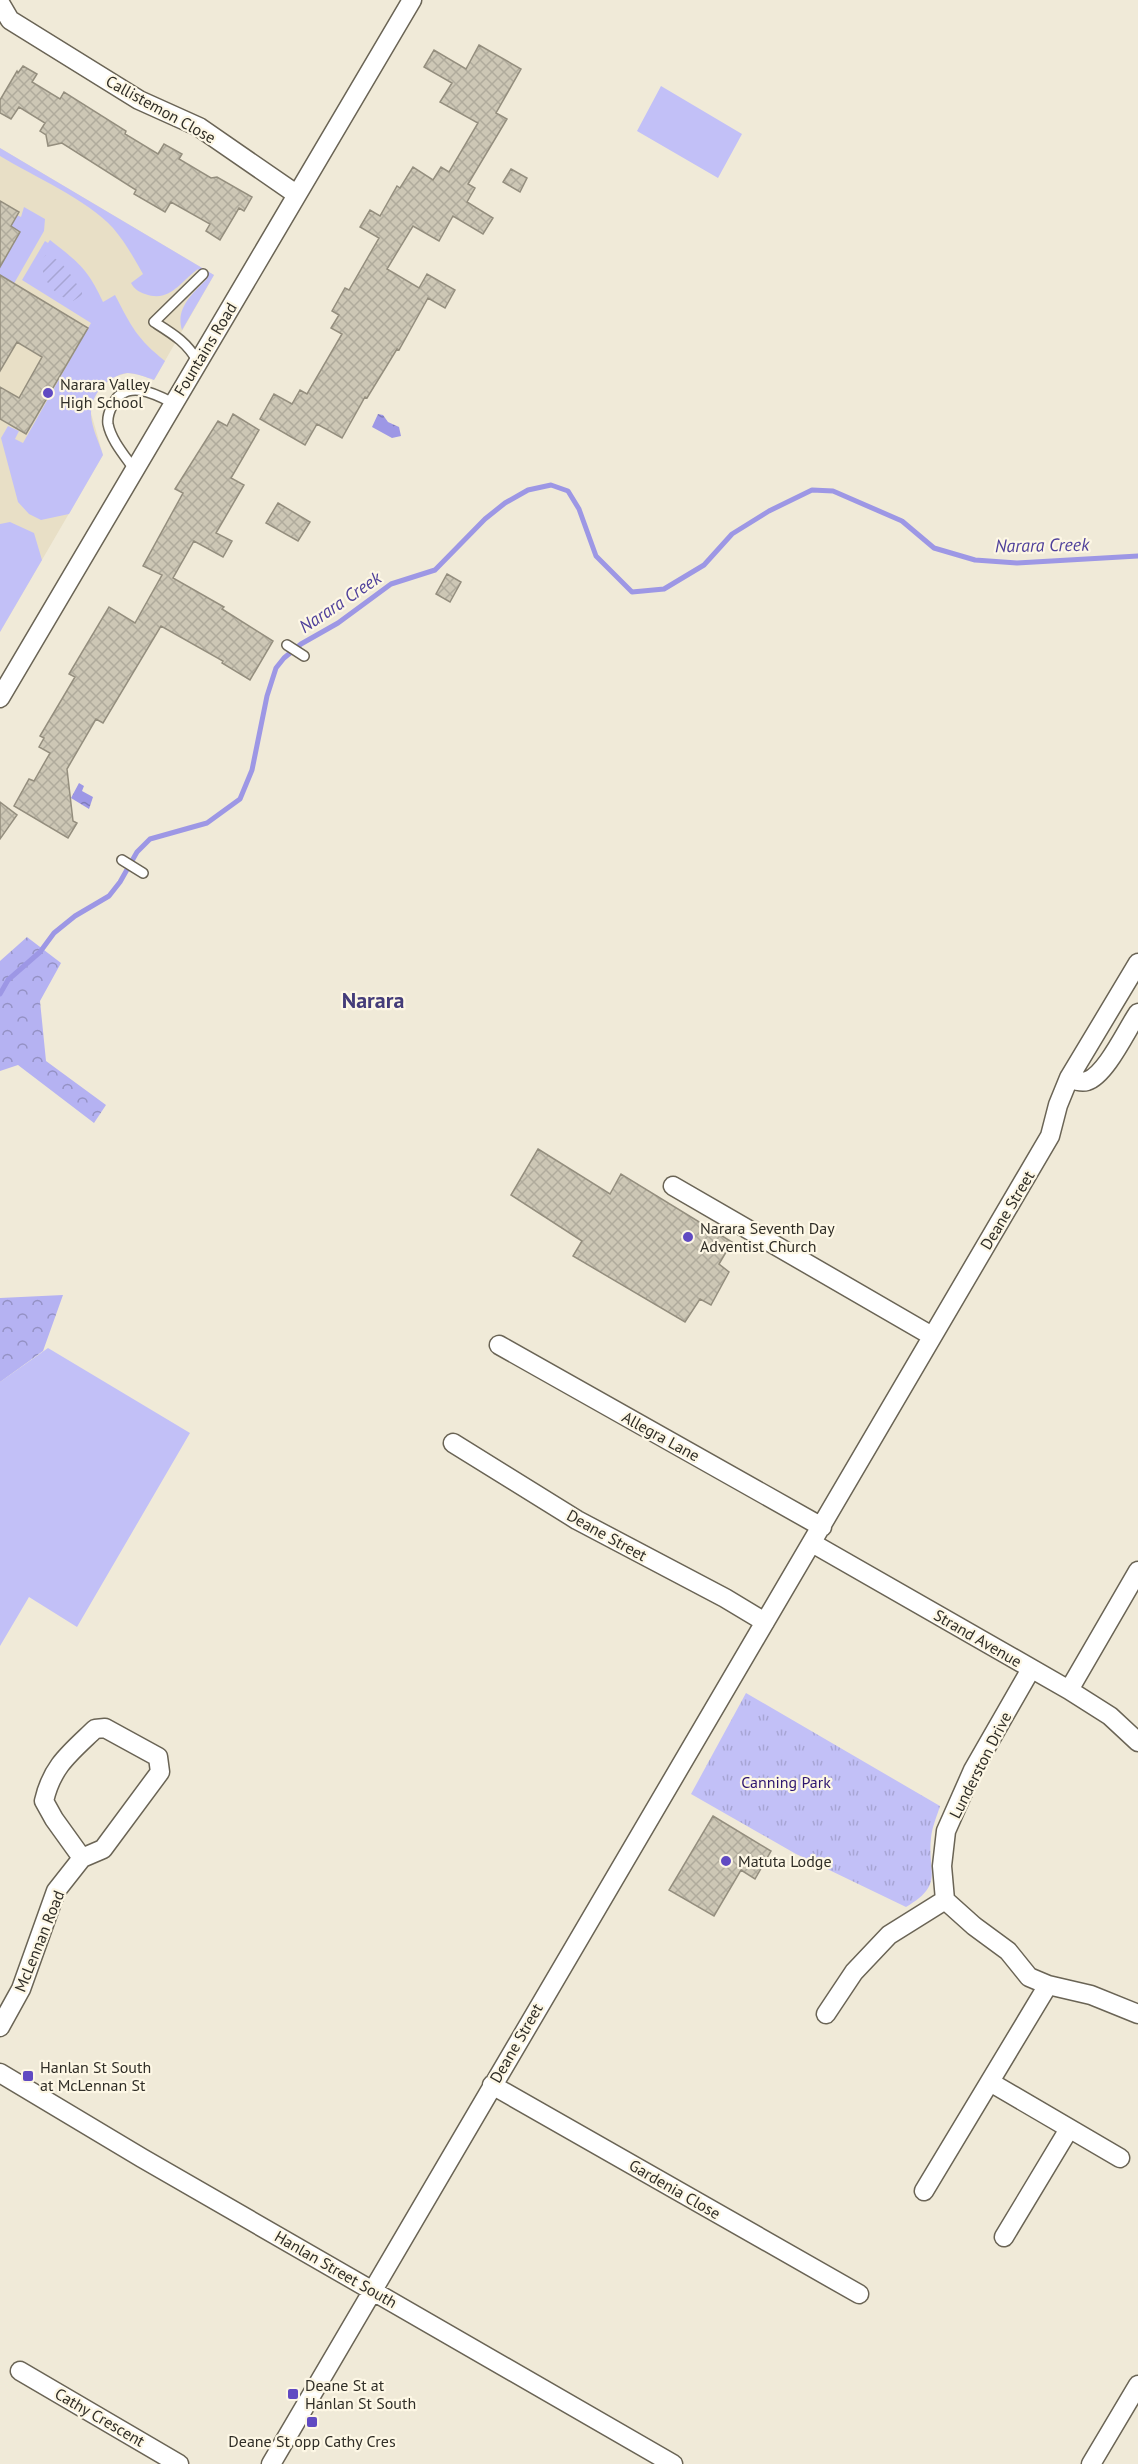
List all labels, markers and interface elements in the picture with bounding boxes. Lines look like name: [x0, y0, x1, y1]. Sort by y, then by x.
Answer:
street label: Callistemon Close: [103, 71, 219, 147]
street label: Fountains Road: [169, 299, 241, 399]
place label: Narara Valley High School: [60, 374, 151, 412]
marker: Narara Valley High School: [41, 386, 55, 400]
water label: Narara Creek: [995, 533, 1090, 557]
water label: Narara Creek: [294, 566, 386, 638]
district label: Narara: [342, 986, 404, 1014]
street label: Deane Street: [976, 1166, 1039, 1253]
place label: Narara Seventh Day Adventist Church: [700, 1218, 835, 1256]
marker: Narara Seventh Day Adventist Church: [681, 1230, 695, 1244]
street label: Allegra Lane: [619, 1406, 703, 1466]
street label: Deane Street: [563, 1505, 651, 1565]
street label: Strand Avenue: [930, 1605, 1026, 1671]
street label: Lunderston Drive: [945, 1708, 1015, 1822]
park label: Canning Park: [741, 1772, 831, 1792]
place label: Matuta Lodge: [738, 1851, 832, 1871]
marker: Matuta Lodge: [719, 1854, 733, 1868]
street label: McLennan Road: [10, 1887, 68, 1995]
street label: Deane Street: [485, 1999, 547, 2086]
place label: Hanlan St South at McLennan St: [40, 2057, 151, 2095]
marker: Hanlan St South at McLennan St: [21, 2069, 35, 2083]
street label: Gardenia Close: [626, 2155, 724, 2223]
street label: Hanlan Street South: [271, 2226, 401, 2312]
place label: Deane St at Hanlan St South: [305, 2375, 416, 2413]
street label: Cathy Crescent: [52, 2383, 149, 2451]
marker: Deane St at Hanlan St South: [286, 2387, 300, 2401]
marker: Deane St opp Cathy Cres: [305, 2415, 319, 2429]
place label: Deane St opp Cathy Cres: [228, 2431, 396, 2451]

